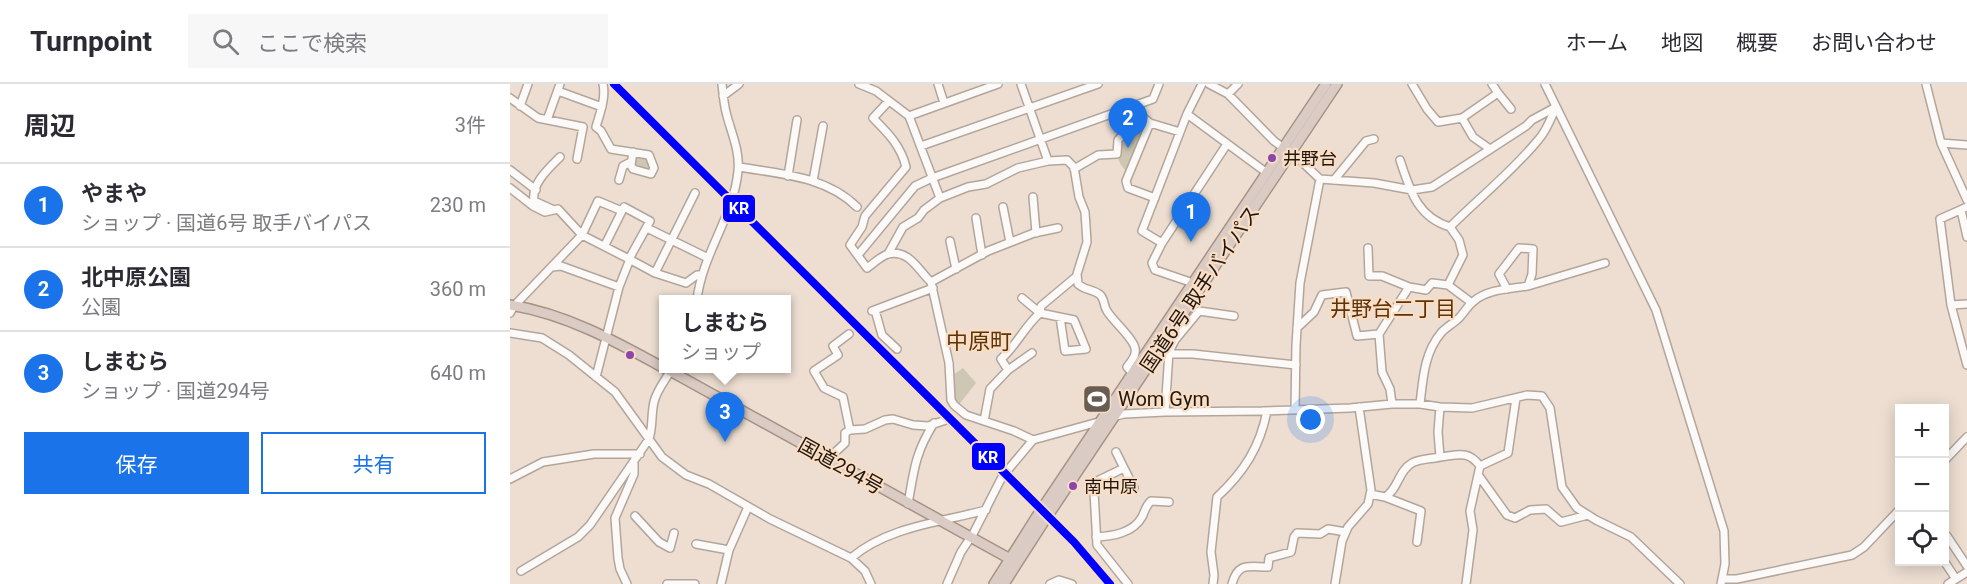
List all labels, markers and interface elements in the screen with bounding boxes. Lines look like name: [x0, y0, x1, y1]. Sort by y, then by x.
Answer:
search box: [188, 14, 608, 68]
text: Turnpoint: [30, 25, 152, 58]
icon: search: [209, 25, 242, 58]
text: ここで検索: [257, 31, 367, 56]
text: ホーム: [1566, 31, 1628, 55]
text: 地図: [1661, 31, 1703, 55]
text: 概要: [1736, 31, 1778, 55]
text: お問い合わせ: [1811, 31, 1937, 55]
pin: 2: [1108, 98, 1148, 148]
text: 周辺: [24, 111, 76, 141]
text: 3件: [455, 113, 486, 137]
place label: 井野台: [1283, 148, 1337, 169]
marker: 井野台: [1266, 152, 1278, 164]
text: やまや: [81, 181, 147, 206]
pin: 1: [1172, 192, 1210, 242]
text: 1: [38, 193, 49, 217]
text: 230 m: [430, 193, 486, 217]
line badge: KR: [722, 194, 756, 223]
text: KR: [729, 199, 749, 218]
street label: 国道6号 取手バイパス: [1135, 201, 1265, 377]
text: ショップ · 国道6号 取手バイパス: [81, 211, 372, 235]
text: 北中原公園: [81, 265, 191, 290]
text: 2: [38, 277, 49, 301]
text: 360 m: [430, 277, 486, 301]
text: 公園: [81, 295, 121, 319]
popup: [659, 295, 791, 373]
district label: 井野台二丁目: [1330, 297, 1456, 321]
text: しまむら: [681, 310, 769, 335]
district label: 中原町: [946, 329, 1012, 354]
text: ショップ: [681, 340, 761, 364]
text: しまむら: [81, 349, 169, 374]
unlabelled marker: [624, 349, 636, 361]
text: 3: [38, 361, 49, 385]
text: 640 m: [430, 361, 486, 385]
text: ショップ · 国道294号: [81, 379, 270, 403]
sports icon: Wom Gym: [1081, 383, 1113, 415]
place label: Wom Gym: [1118, 387, 1210, 411]
pin: 3: [706, 392, 744, 442]
map controls: [1895, 404, 1949, 566]
button: +: [1895, 404, 1949, 458]
your location: [1296, 405, 1325, 434]
button: 保存: [24, 432, 249, 494]
button: 共有: [261, 432, 486, 494]
street label: 国道294号: [794, 433, 888, 499]
line badge: KR: [971, 442, 1006, 471]
text: KR: [978, 448, 998, 467]
button: −: [1895, 458, 1949, 512]
place label: 南中原: [1084, 476, 1138, 497]
marker: 南中原: [1067, 480, 1079, 492]
button: locate: [1895, 512, 1949, 566]

